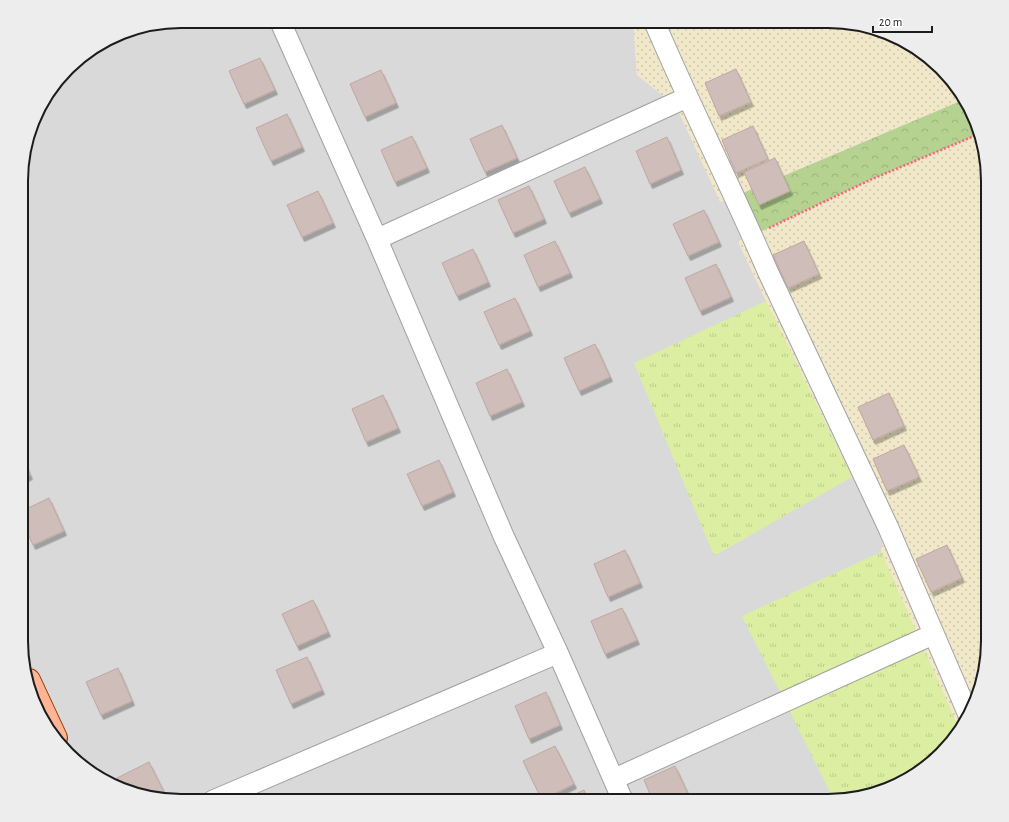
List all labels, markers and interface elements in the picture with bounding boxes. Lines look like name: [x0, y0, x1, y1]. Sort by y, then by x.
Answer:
scale bar: [873, 8, 932, 34]
text: 20 m: [879, 16, 902, 28]

